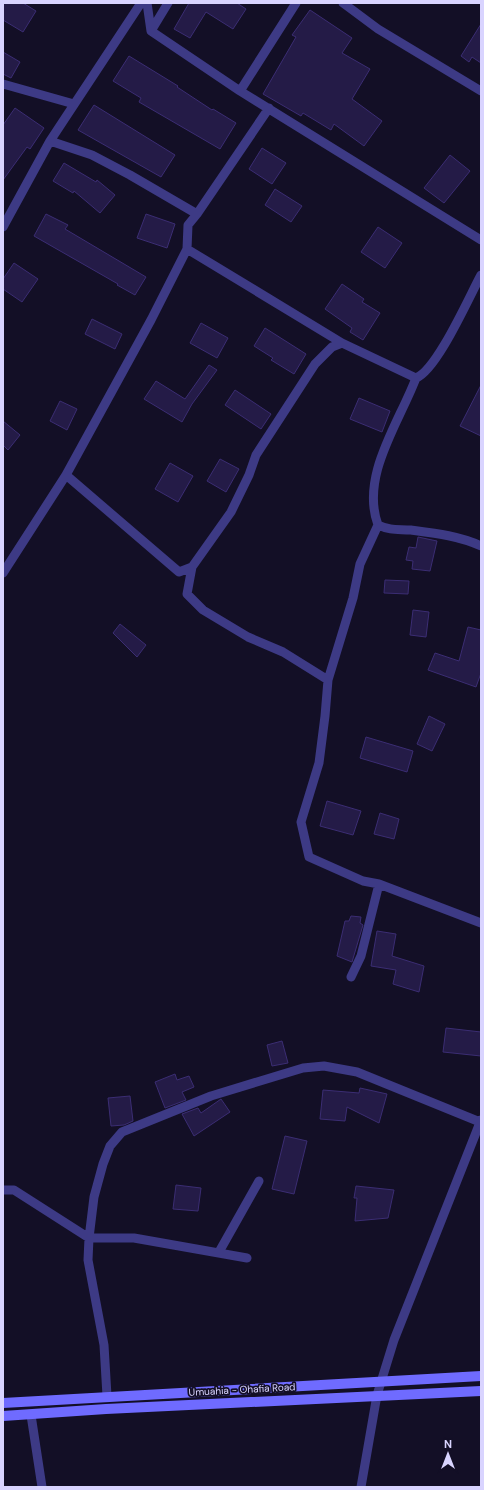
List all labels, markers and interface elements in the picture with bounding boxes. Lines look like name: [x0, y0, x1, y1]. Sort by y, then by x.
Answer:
street label: Umuahia - Ohafia Road: [188, 1380, 296, 1399]
north arrow: [428, 1434, 468, 1474]
text: N: [444, 1437, 452, 1451]

